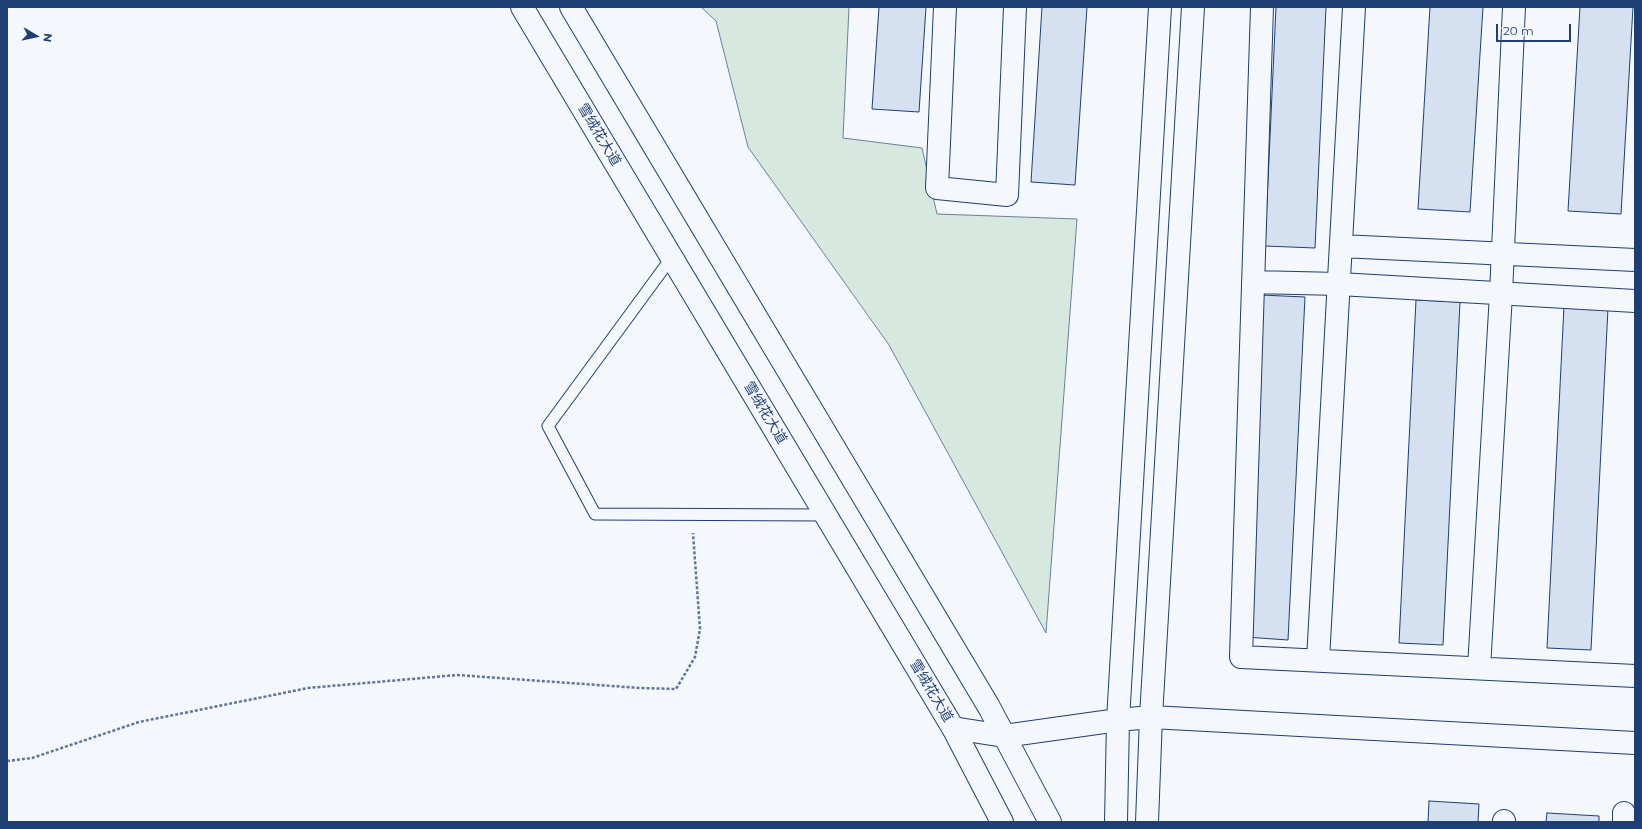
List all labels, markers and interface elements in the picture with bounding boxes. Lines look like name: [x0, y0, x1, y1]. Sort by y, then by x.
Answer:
north arrow: [16, 16, 56, 56]
scale bar: [1498, 16, 1573, 42]
text: 20 m: [1503, 23, 1534, 38]
text: N: [40, 32, 55, 43]
street label: 雪绒花大道: [574, 101, 624, 169]
street label: 雪绒花大道: [740, 379, 790, 447]
street label: 雪绒花大道: [906, 657, 956, 725]

